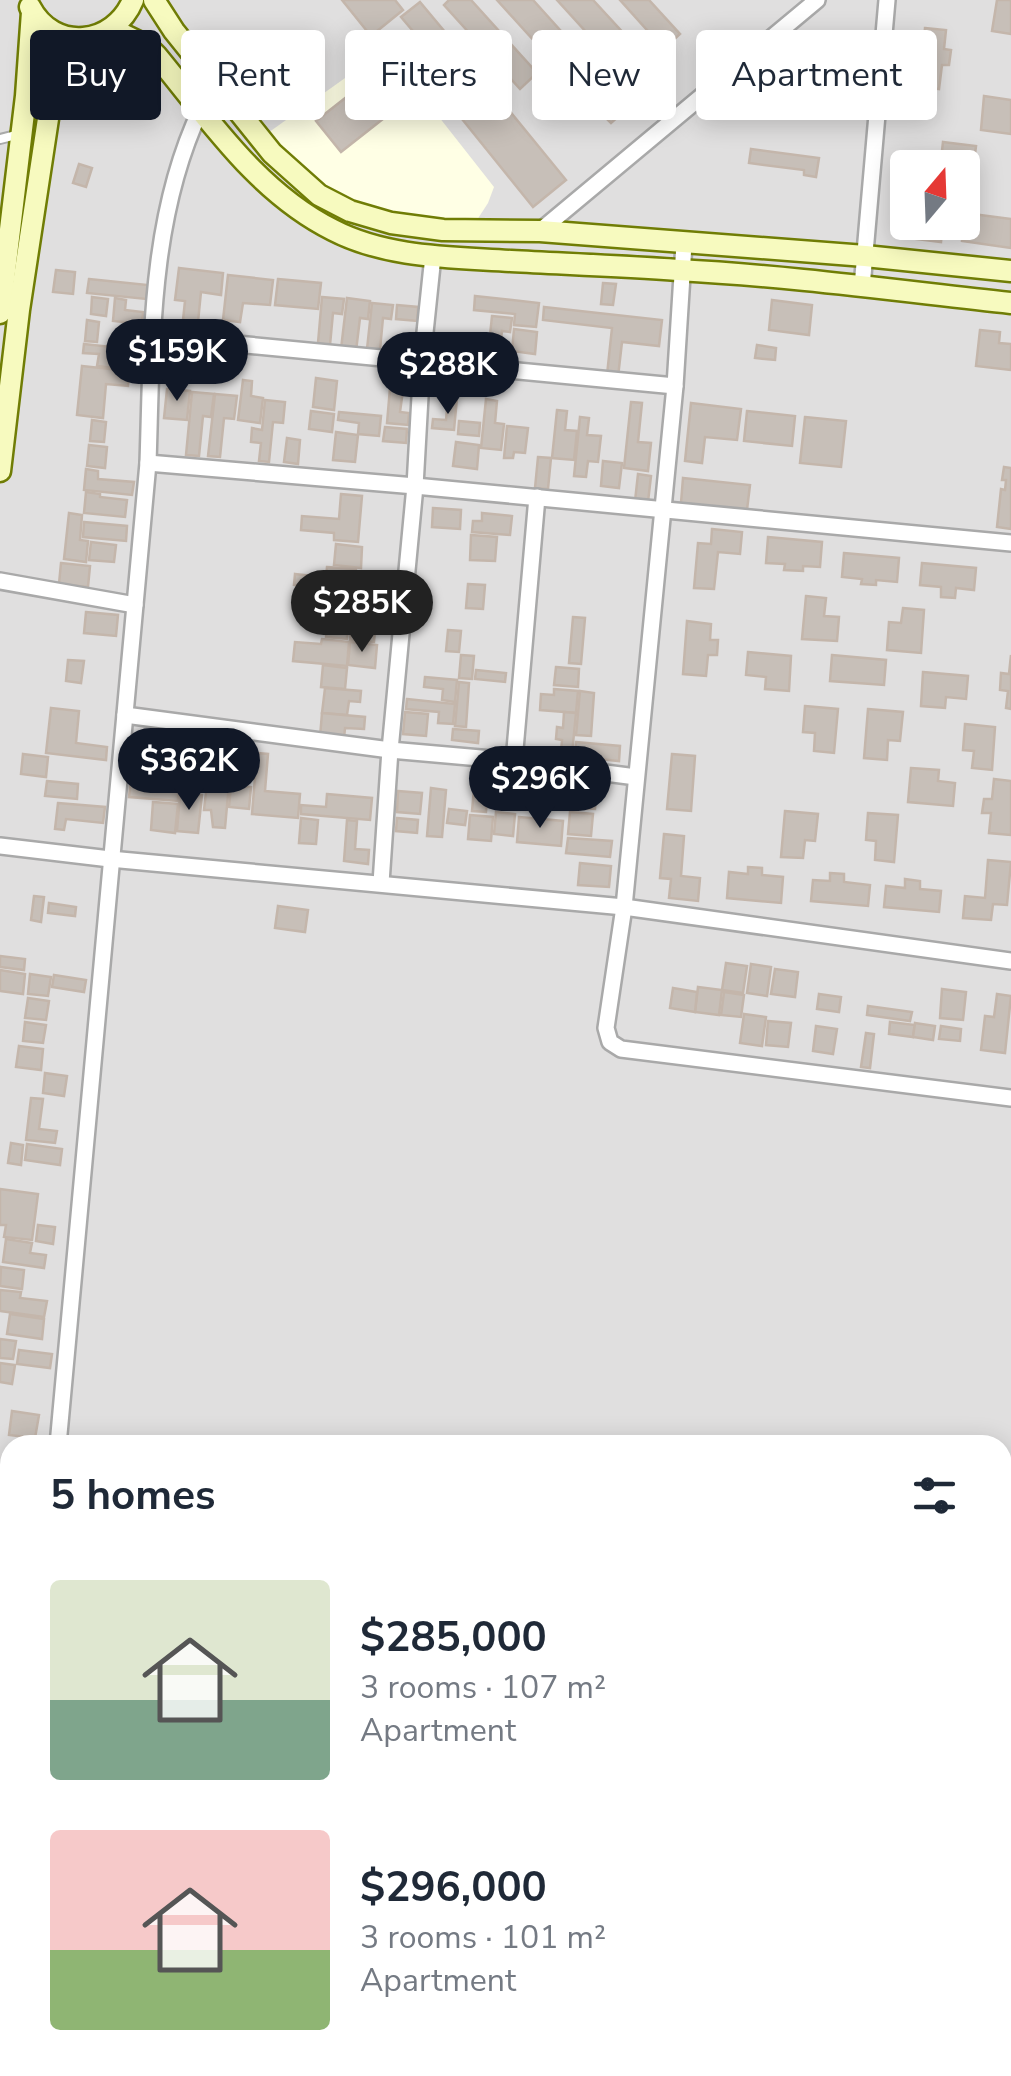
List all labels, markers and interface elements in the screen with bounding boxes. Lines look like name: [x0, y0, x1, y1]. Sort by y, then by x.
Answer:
chip: Buy: [30, 30, 161, 120]
chip: Rent: [181, 30, 325, 120]
chip: Filters: [345, 30, 512, 120]
chip: New: [532, 30, 676, 120]
chip: Apartment: [696, 30, 937, 120]
north arrow: [890, 150, 980, 240]
map controls: [890, 150, 980, 240]
pin: $159K: [107, 319, 247, 404]
text: $159K: [128, 330, 226, 373]
pin: $288K: [378, 332, 518, 417]
text: $288K: [399, 343, 497, 386]
pin: $285K: [292, 570, 432, 655]
text: $285K: [313, 581, 411, 624]
pin: $362K: [119, 728, 259, 813]
text: $362K: [140, 739, 238, 782]
pin: $296K: [470, 746, 610, 831]
text: $296K: [491, 757, 589, 800]
text: 5 homes: [50, 1467, 215, 1524]
icon: filters: [907, 1468, 962, 1523]
text: $285,000: [360, 1609, 547, 1666]
icon: home: [130, 1620, 250, 1740]
text: 3 rooms · 107 m²: [360, 1666, 606, 1709]
text: Apartment: [360, 1709, 516, 1752]
text: $296,000: [360, 1859, 547, 1916]
icon: home: [130, 1870, 250, 1990]
text: 3 rooms · 101 m²: [360, 1916, 606, 1959]
text: Apartment: [360, 1959, 516, 2002]

